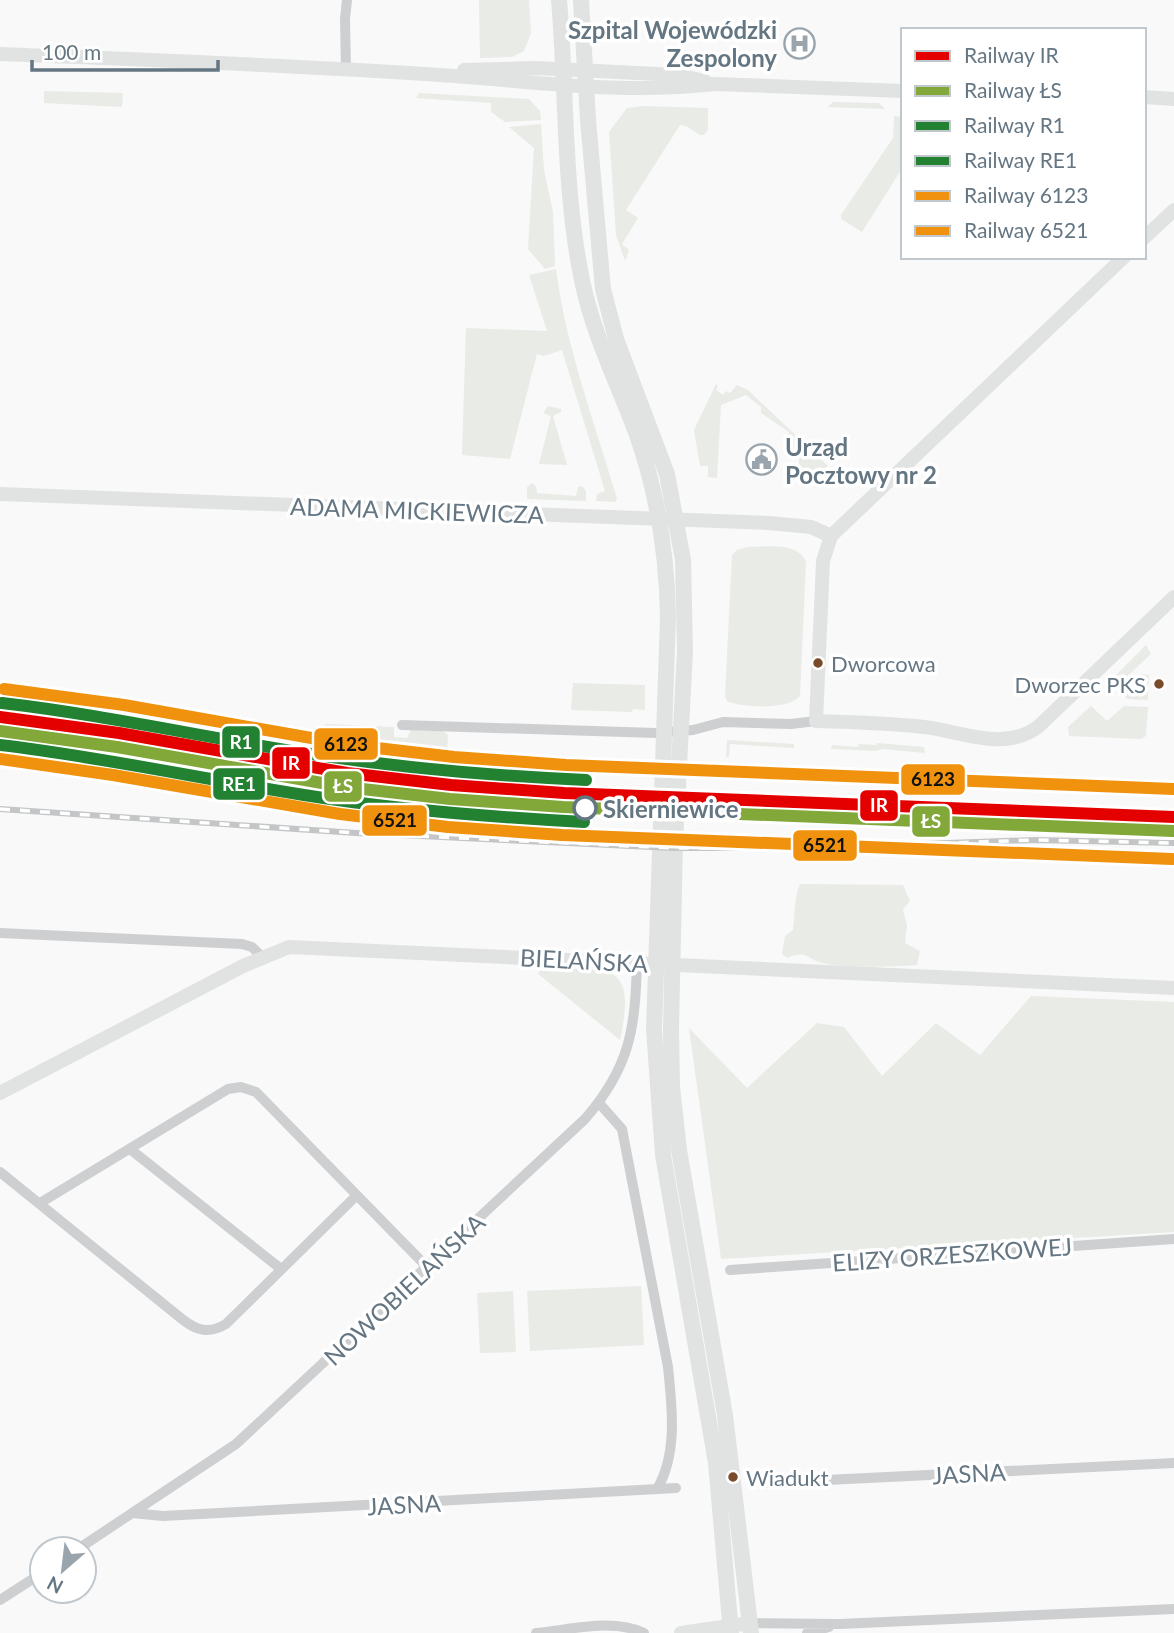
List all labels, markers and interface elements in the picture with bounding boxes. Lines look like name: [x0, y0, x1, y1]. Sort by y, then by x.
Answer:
place label: Szpital Wojewódzki Zespolony: [568, 15, 777, 72]
hospital icon: Szpital Wojewódzki Zespolony: [783, 26, 817, 60]
scale bar: [32, 28, 217, 72]
legend: [901, 28, 1146, 259]
text: 100 m: [42, 39, 101, 64]
text: Railway IR: [964, 42, 1060, 67]
text: Railway ŁS: [964, 77, 1062, 102]
text: Railway R1: [964, 112, 1065, 137]
text: Railway RE1: [964, 147, 1077, 172]
text: Railway 6123: [964, 182, 1088, 207]
text: Railway 6521: [964, 217, 1088, 242]
place label: Urząd Pocztowy nr 2: [785, 432, 937, 489]
public building icon: Urząd Pocztowy nr 2: [745, 443, 779, 477]
street label: ADAMA MICKIEWICZA: [290, 491, 545, 529]
place label: Dworcowa: [831, 650, 936, 677]
marker: Dworcowa: [811, 656, 825, 670]
place label: Dworzec PKS: [1014, 671, 1146, 698]
marker: Dworzec PKS: [1152, 677, 1166, 691]
line badge: R1: [221, 725, 261, 759]
line badge: 6123: [313, 727, 379, 761]
text: R1: [229, 730, 253, 753]
text: 6123: [324, 732, 368, 755]
line badge: IR: [271, 746, 311, 780]
text: IR: [282, 751, 301, 774]
line badge: 6123: [900, 763, 966, 796]
line badge: RE1: [212, 767, 266, 801]
text: 6123: [911, 767, 955, 790]
line badge: ŁS: [323, 770, 363, 803]
text: RE1: [222, 772, 256, 795]
text: ŁS: [333, 774, 353, 797]
line badge: IR: [859, 789, 899, 822]
text: IR: [870, 793, 889, 816]
place label: Skierniewice: [603, 794, 739, 823]
marker: Skierniewice: [573, 796, 597, 820]
line badge: 6521: [361, 804, 428, 837]
line badge: ŁS: [911, 805, 951, 838]
text: 6521: [373, 808, 417, 831]
text: ŁS: [921, 809, 941, 832]
line badge: 6521: [792, 829, 858, 862]
text: 6521: [803, 833, 847, 856]
street label: BIELAŃSKA: [519, 942, 649, 978]
street label: NOWOBIELAŃSKA: [318, 1207, 491, 1371]
street label: ELIZY ORZESZKOWEJ: [831, 1231, 1073, 1277]
street label: JASNA: [931, 1457, 1007, 1489]
place label: Wiadukt: [746, 1464, 829, 1491]
marker: Wiadukt: [726, 1470, 740, 1484]
street label: JASNA: [366, 1488, 442, 1520]
north arrow: [28, 1535, 98, 1605]
text: N: [43, 1572, 67, 1599]

